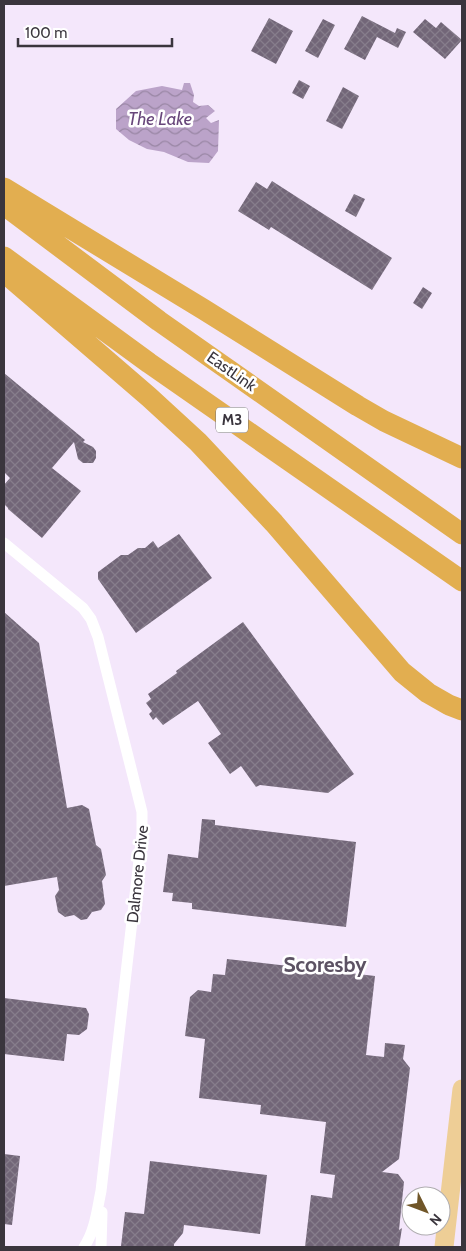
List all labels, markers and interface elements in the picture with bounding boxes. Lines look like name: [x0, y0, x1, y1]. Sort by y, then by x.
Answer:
scale bar: [18, 15, 171, 47]
text: 100 m: [25, 24, 67, 42]
water label: The Lake: [128, 108, 192, 130]
street label: EastLink: [203, 348, 261, 396]
road number: M3: [216, 408, 248, 432]
street label: Dalmore Drive: [123, 824, 152, 924]
district label: Scoresby: [283, 952, 367, 977]
north arrow: [401, 1186, 451, 1236]
text: N: [426, 1210, 446, 1229]

